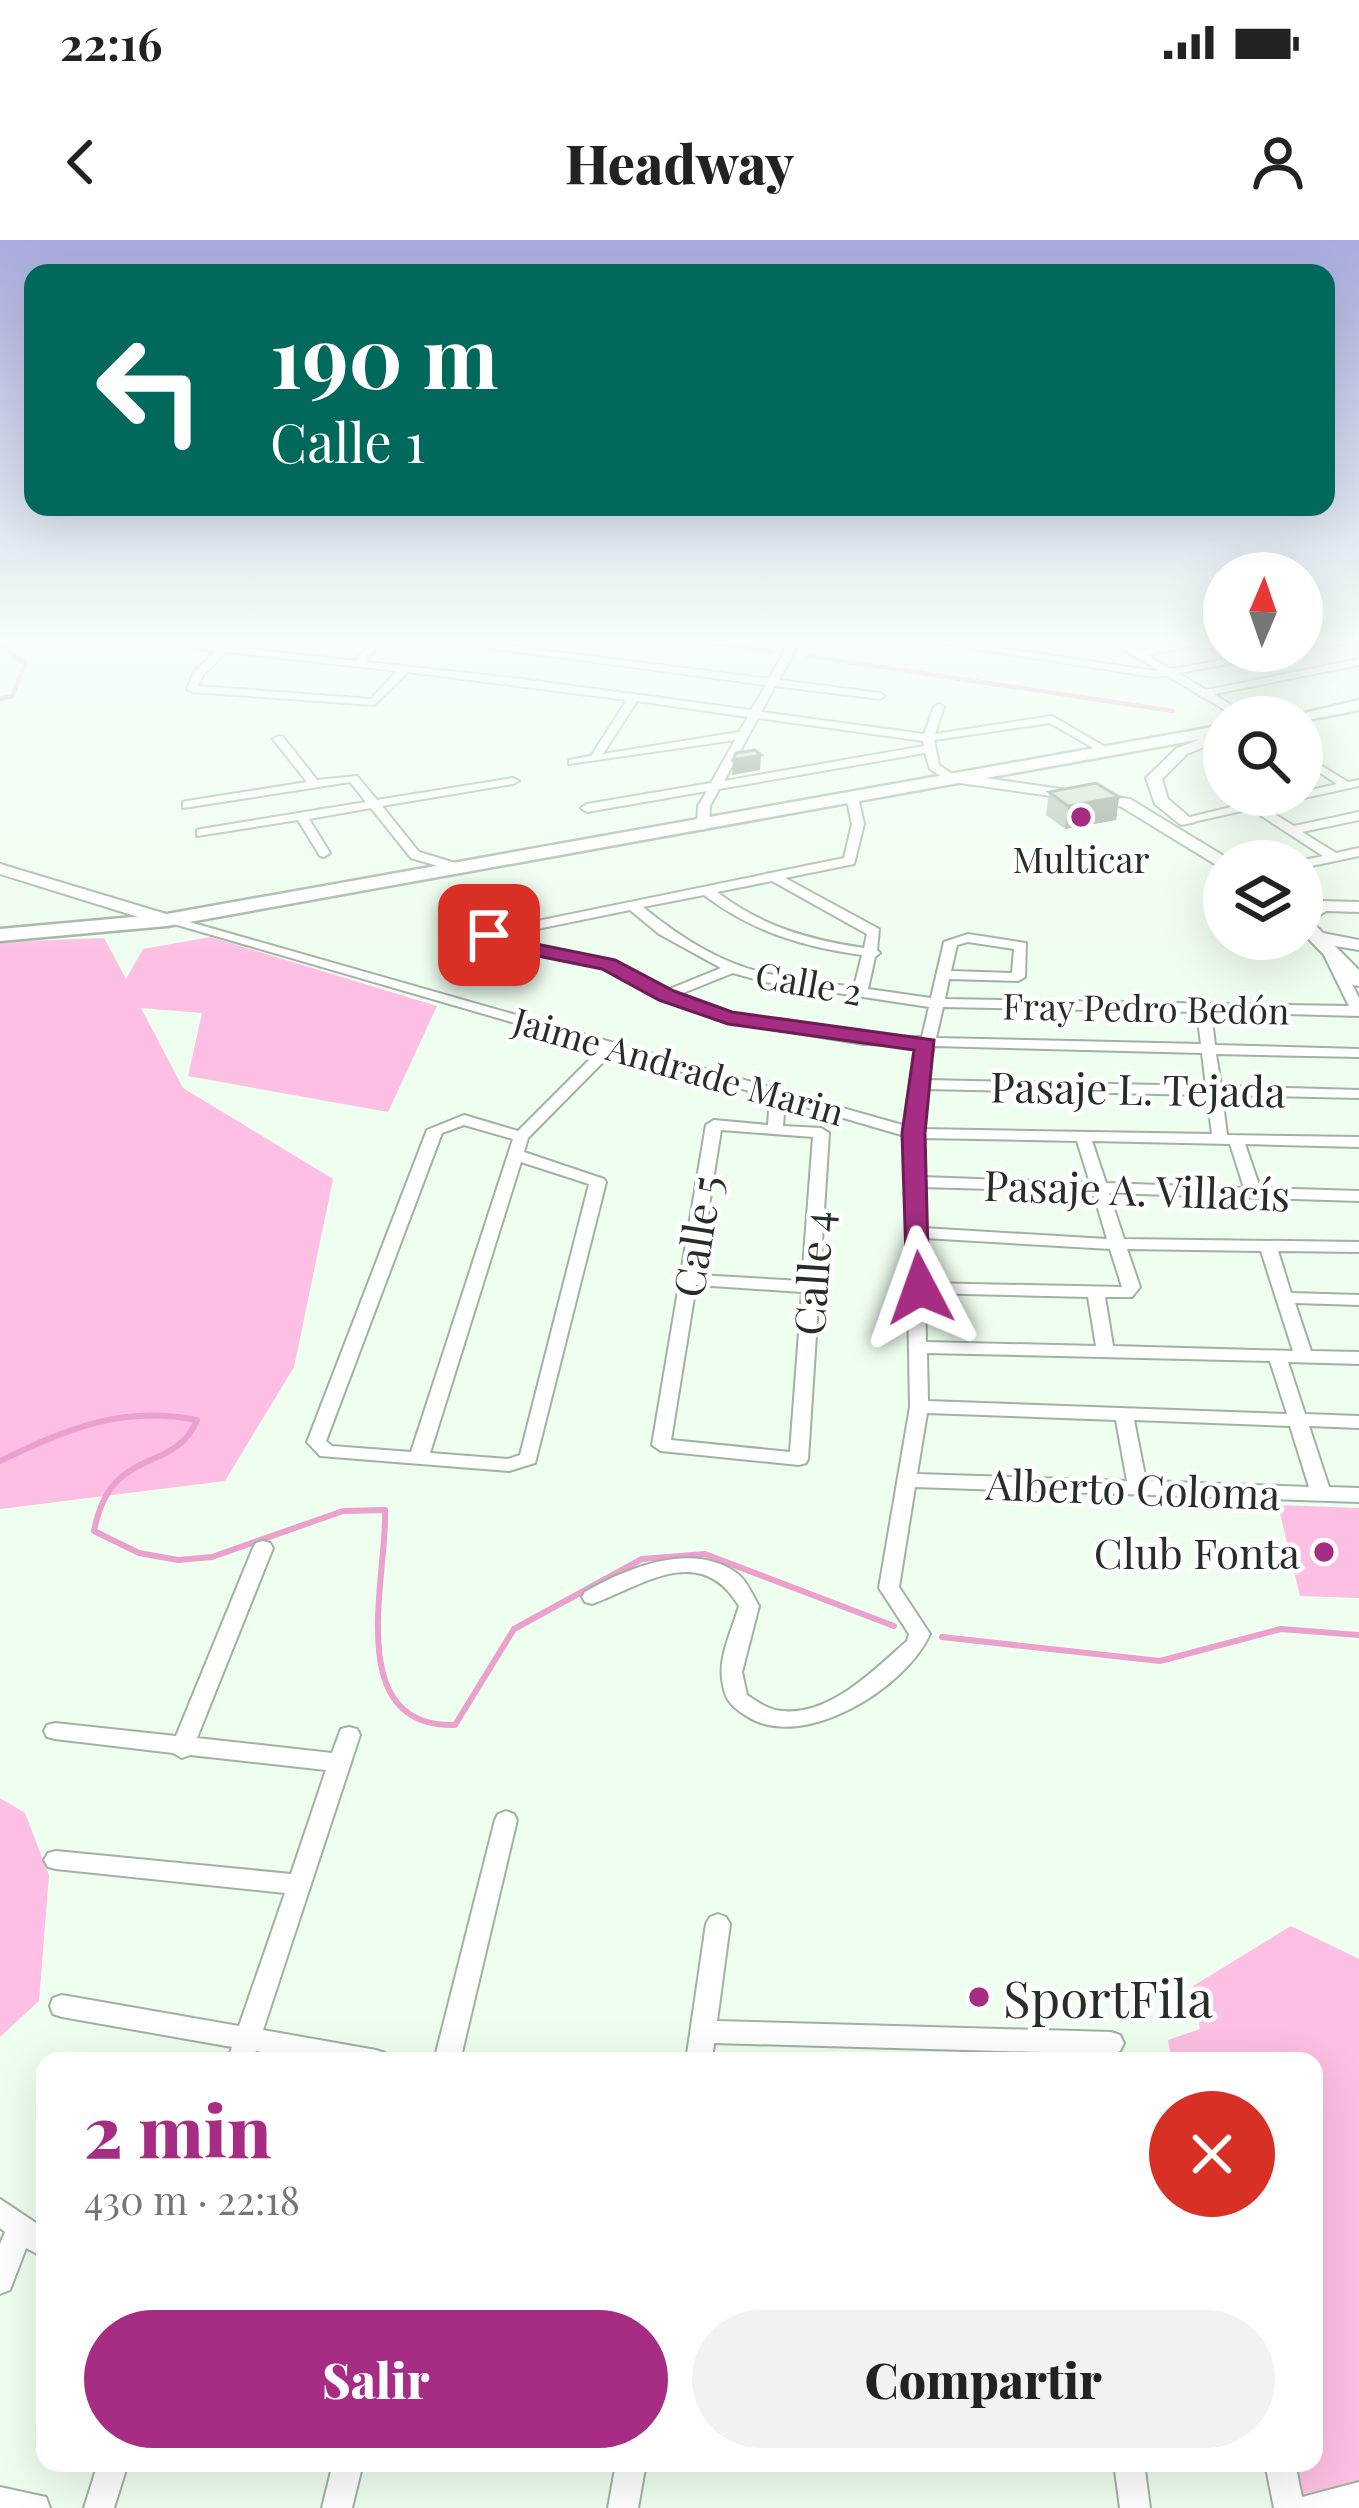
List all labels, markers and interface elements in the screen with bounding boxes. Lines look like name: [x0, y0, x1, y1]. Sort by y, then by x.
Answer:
text: 22:16: [60, 12, 163, 72]
text: Headway: [565, 126, 794, 198]
icon: back: [48, 129, 114, 195]
icon: person: [1245, 129, 1311, 195]
text: 190 m: [270, 298, 498, 410]
icon: left: [72, 312, 228, 468]
text: Calle 1: [270, 405, 425, 477]
north arrow: [1203, 552, 1323, 672]
map controls: [1203, 552, 1323, 960]
button: search: [1203, 696, 1323, 816]
marker: Multicar: [1068, 804, 1094, 830]
place label: Multicar: [1013, 834, 1149, 882]
button: layers: [1203, 840, 1323, 960]
pin: [438, 884, 540, 986]
icon: arrive: [456, 902, 522, 968]
street label: Calle 2: [752, 949, 866, 1015]
street label: Fray Pedro Bedón: [1002, 980, 1290, 1034]
street label: Jaime Andrade Marin: [507, 995, 850, 1135]
street label: Pasaje L. Tejada: [990, 1057, 1286, 1119]
street label: Pasaje A. Villacís: [983, 1156, 1291, 1222]
street label: Calle 5: [659, 1171, 733, 1301]
street label: Calle 4: [780, 1209, 844, 1337]
position arrow: [857, 1225, 983, 1351]
street label: Alberto Coloma: [984, 1455, 1281, 1521]
place label: Club Fonta: [1094, 1524, 1300, 1580]
marker: Club Fonta: [1311, 1539, 1337, 1565]
place label: SportFila: [1003, 1963, 1213, 2031]
marker: SportFila: [966, 1984, 992, 2010]
text: 2 min: [84, 2080, 272, 2176]
button: close: [1149, 2091, 1275, 2217]
text: 430 m · 22:18: [84, 2173, 300, 2225]
button: Salir: [84, 2310, 668, 2448]
button: Compartir: [692, 2310, 1275, 2448]

